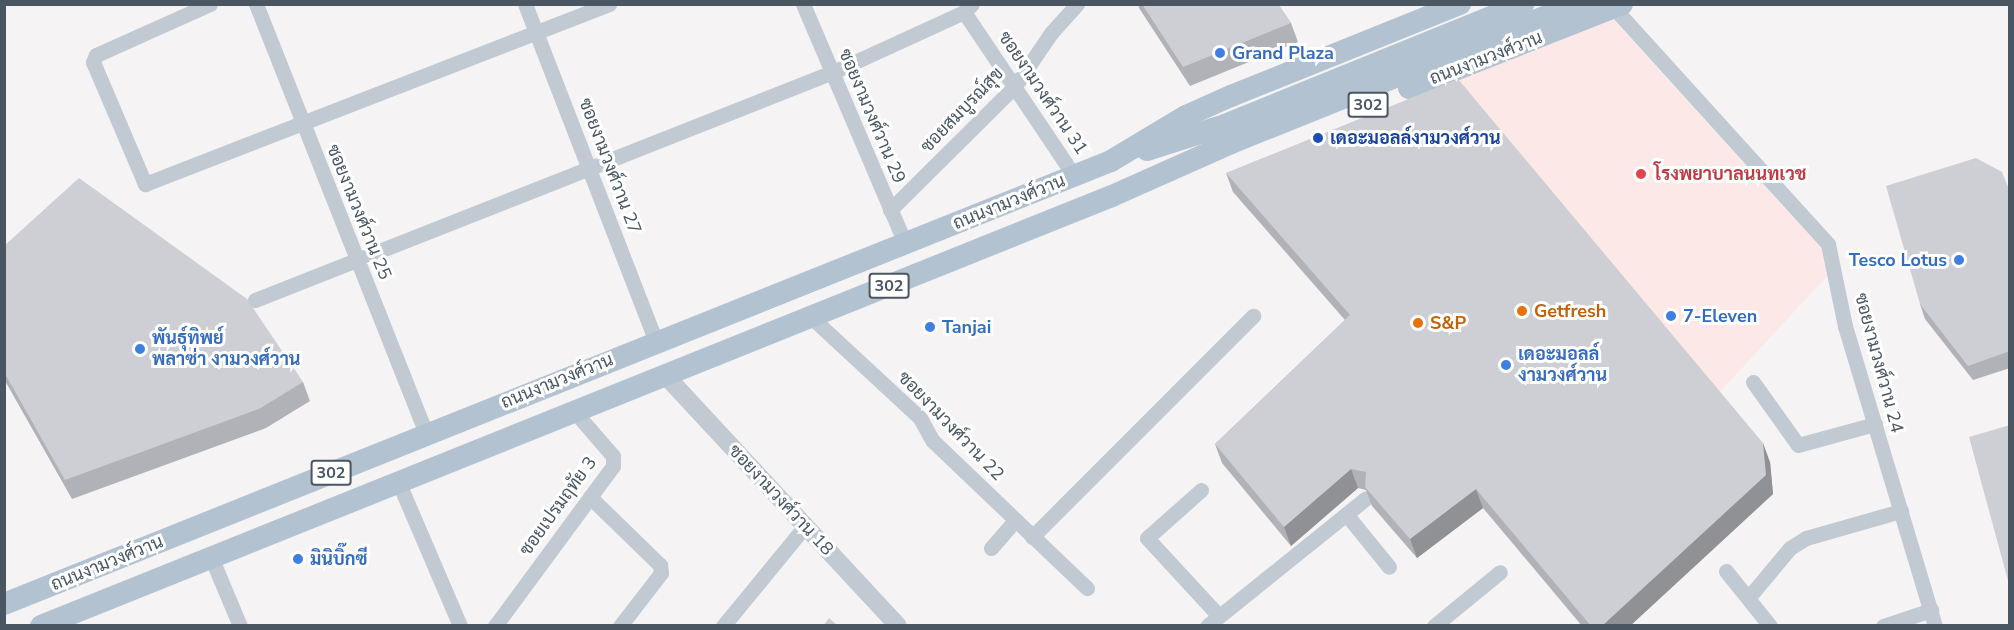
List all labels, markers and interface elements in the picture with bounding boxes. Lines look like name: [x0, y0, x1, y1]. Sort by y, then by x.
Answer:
street label: ซอยงามวงศ์วาน 31: [994, 27, 1092, 159]
street label: ถนนงามวงศ์วาน: [1427, 27, 1545, 89]
place label: Grand Plaza: [1232, 42, 1334, 64]
street label: ซอยงามวงศ์วาน 29: [834, 46, 910, 186]
marker: Grand Plaza: [1213, 46, 1227, 60]
street label: ซอยสมบูรณ์สุข: [916, 63, 1008, 157]
road number: 302: [1347, 92, 1389, 118]
street label: ซอยงามวงศ์วาน 27: [574, 95, 646, 237]
place label: เดอะมอลล์งามวงศ์วาน: [1330, 127, 1501, 149]
marker: เดอะมอลล์งามวงศ์วาน: [1311, 131, 1325, 145]
street label: ซอยงามวงศ์วาน 25: [322, 141, 396, 283]
place label: โรงพยาบาลนนทเวช: [1654, 163, 1807, 185]
marker: โรงพยาบาลนนทเวช: [1632, 165, 1650, 183]
street label: ถนนงามวงศ์วาน: [950, 170, 1068, 234]
place label: Tesco Lotus: [1849, 249, 1947, 271]
marker: Tesco Lotus: [1952, 253, 1966, 267]
road number: 302: [868, 273, 910, 299]
street label: ซอยงามวงศ์วาน 24: [1850, 291, 1908, 435]
place label: Getfresh: [1534, 300, 1606, 322]
marker: Getfresh: [1515, 304, 1529, 318]
place label: 7-Eleven: [1683, 305, 1757, 327]
marker: 7-Eleven: [1664, 309, 1678, 323]
place label: S&P: [1430, 312, 1466, 334]
place label: Tanjai: [942, 316, 991, 338]
marker: S&P: [1411, 316, 1425, 330]
marker: Tanjai: [923, 320, 937, 334]
place label: พันธุ์ทิพย์ พลาซ่า งามวงศ์วาน: [152, 328, 301, 370]
marker: พันธุ์ทิพย์ พลาซ่า งามวงศ์วาน: [133, 342, 147, 356]
place label: เดอะมอลล์ งามวงศ์วาน: [1518, 344, 1607, 386]
street label: ถนนงามวงศ์วาน: [498, 349, 616, 413]
marker: เดอะมอลล์ งามวงศ์วาน: [1499, 358, 1513, 372]
street label: ซอยงามวงศ์วาน 22: [893, 367, 1009, 485]
street label: ซอยงามวงศ์วาน 18: [724, 440, 838, 560]
street label: ซอยเปรมฤทัย 3: [515, 452, 601, 560]
road number: 302: [310, 460, 352, 486]
street label: ถนนงามวงศ์วาน: [48, 531, 166, 595]
place label: มินิบิ๊กซี: [310, 548, 368, 570]
marker: มินิบิ๊กซี: [291, 552, 305, 566]

